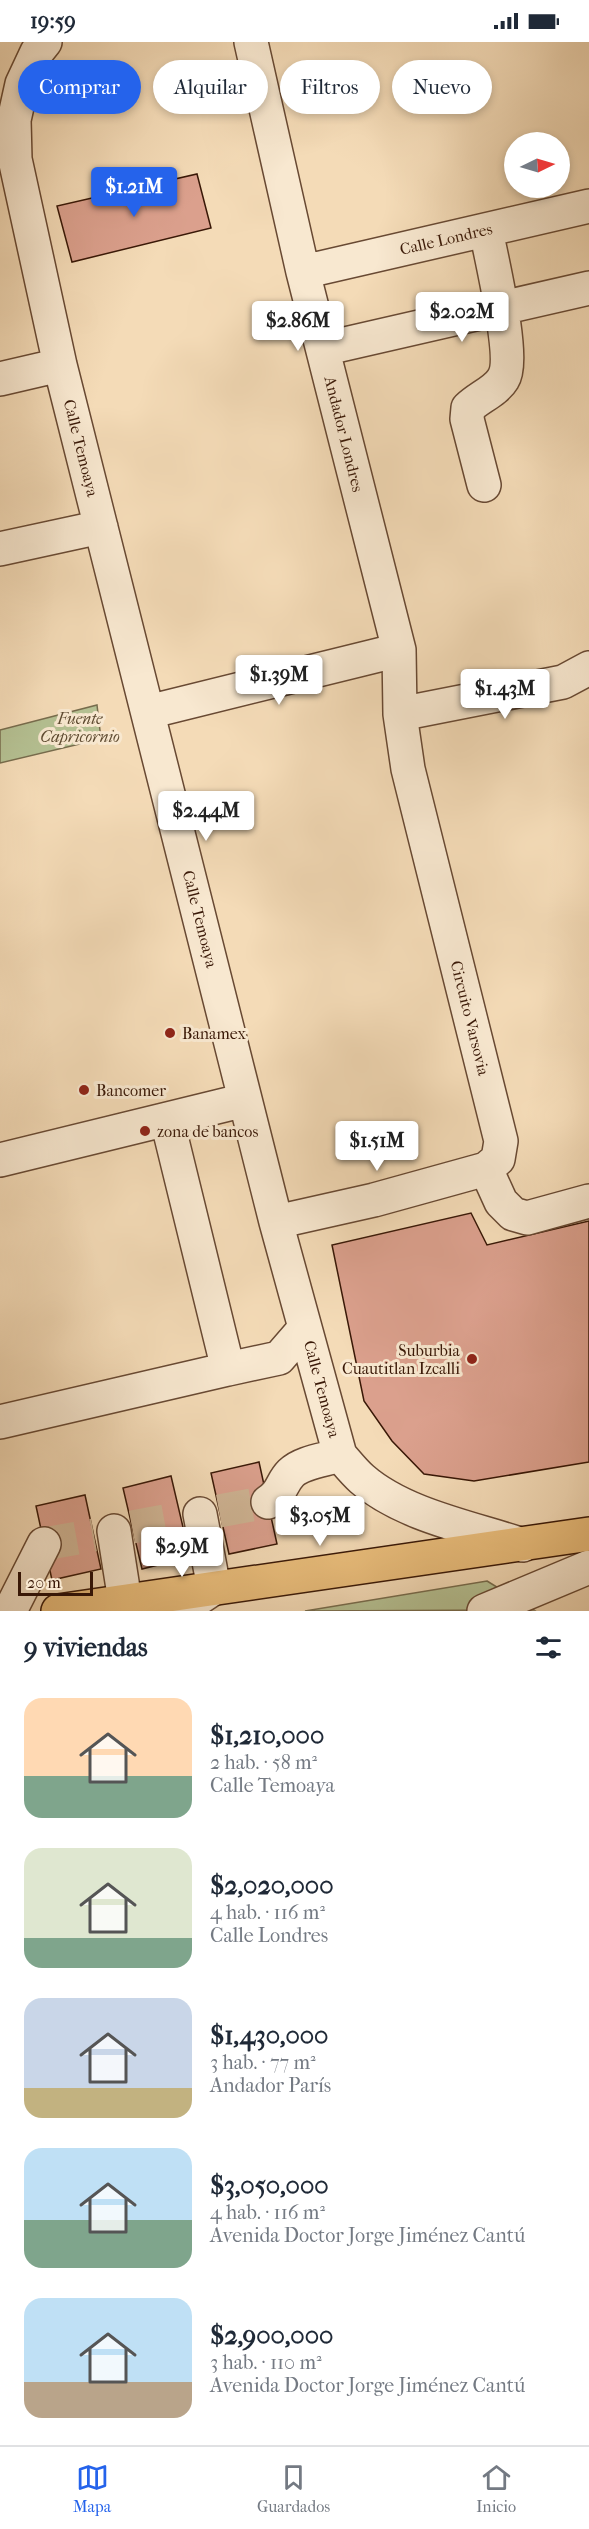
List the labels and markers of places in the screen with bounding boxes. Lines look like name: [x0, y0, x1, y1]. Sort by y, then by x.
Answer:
pin: $1.21M: [85, 167, 183, 218]
pin: $2.02M: [413, 292, 511, 343]
pin: $2.86M: [249, 301, 347, 352]
pin: $1.39M: [230, 655, 328, 706]
pin: $1.43M: [456, 669, 554, 720]
pin: $2.44M: [157, 791, 255, 842]
place label: Banamex: [182, 1024, 247, 1043]
marker: Banamex: [163, 1026, 177, 1040]
place label: Bancomer: [96, 1081, 166, 1100]
marker: Bancomer: [77, 1083, 91, 1097]
pin: $1.51M: [328, 1121, 426, 1172]
place label: zona de bancos: [157, 1122, 258, 1141]
marker: zona de bancos: [138, 1124, 152, 1138]
place label: Suburbia Cuautitlan Izcalli: [342, 1341, 461, 1378]
marker: Suburbia Cuautitlan Izcalli: [465, 1352, 479, 1366]
pin: $3.05M: [271, 1496, 369, 1547]
pin: $2.9M: [140, 1527, 224, 1578]

